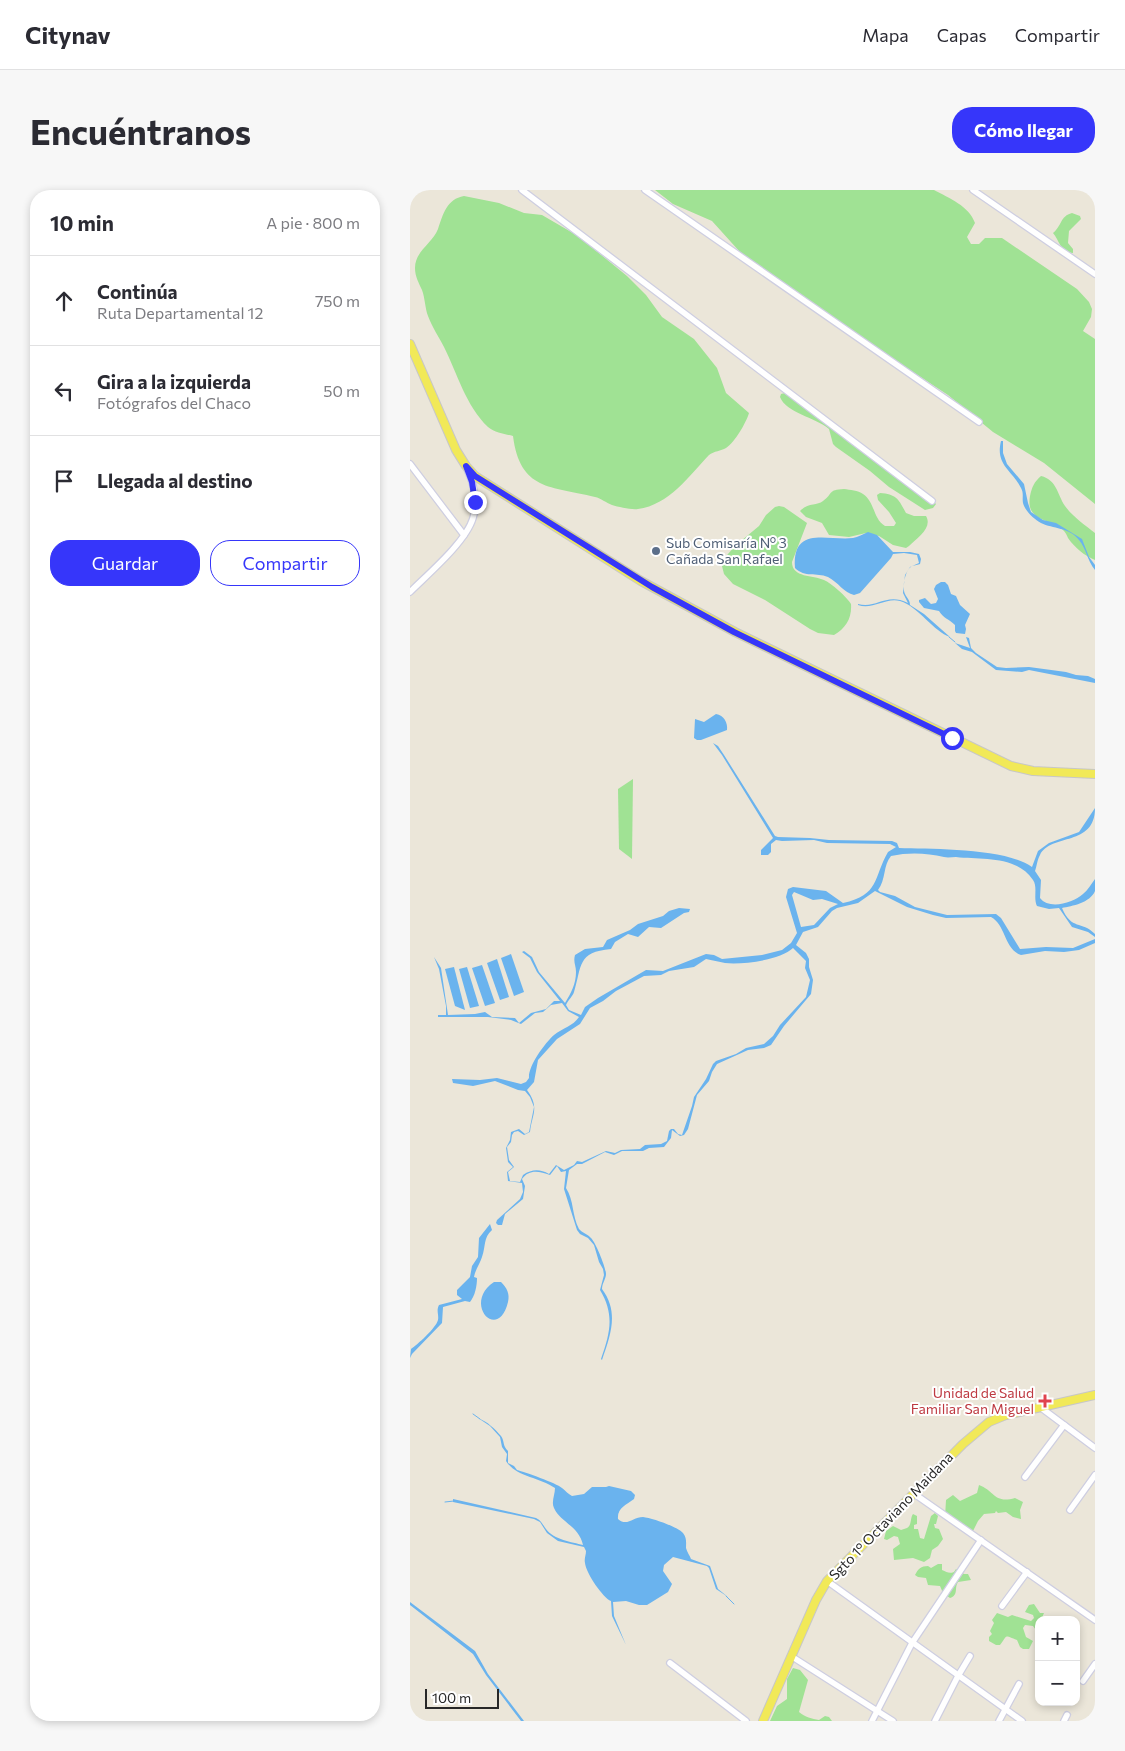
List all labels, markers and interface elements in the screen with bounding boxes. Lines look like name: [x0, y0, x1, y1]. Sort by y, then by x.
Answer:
text: Citynav: [25, 20, 111, 49]
text: Mapa: [862, 24, 909, 46]
text: Capas: [937, 24, 987, 46]
text: Compartir: [1015, 24, 1100, 46]
button: Cómo llegar: [952, 107, 1095, 153]
text: Encuéntranos: [30, 109, 251, 152]
text: 10 min: [50, 210, 114, 235]
text: A pie · 800 m: [266, 213, 360, 232]
text: Continúa: [97, 280, 178, 303]
icon: ahead: [50, 287, 78, 315]
text: 750 m: [315, 291, 360, 310]
text: Ruta Departamental 12: [97, 303, 263, 322]
text: Gira a la izquierda: [97, 370, 251, 393]
icon: left: [50, 377, 78, 405]
text: 50 m: [323, 381, 360, 400]
text: Fotógrafos del Chaco: [97, 393, 251, 412]
icon: arrive: [50, 467, 78, 495]
text: Llegada al destino: [97, 469, 253, 492]
route end: [464, 491, 487, 514]
place label: Sub Comisaría Nº 3 Cañada San Rafael: [666, 534, 787, 567]
button: Guardar: [50, 540, 200, 586]
button: Compartir: [210, 540, 360, 586]
marker: Sub Comisaría Nº 3 Cañada San Rafael: [650, 545, 662, 557]
route start: [941, 727, 964, 750]
place label: Unidad de Salud Familiar San Miguel: [911, 1384, 1034, 1417]
marker: Unidad de Salud Familiar San Miguel: [1038, 1394, 1052, 1408]
street label: Sgto 1° Octaviano Maidana: [825, 1448, 956, 1583]
map controls: [1035, 1616, 1080, 1706]
button: +: [1035, 1616, 1080, 1661]
button: −: [1035, 1661, 1080, 1706]
scale bar: [425, 1686, 499, 1709]
text: 100 m: [432, 1689, 471, 1706]

